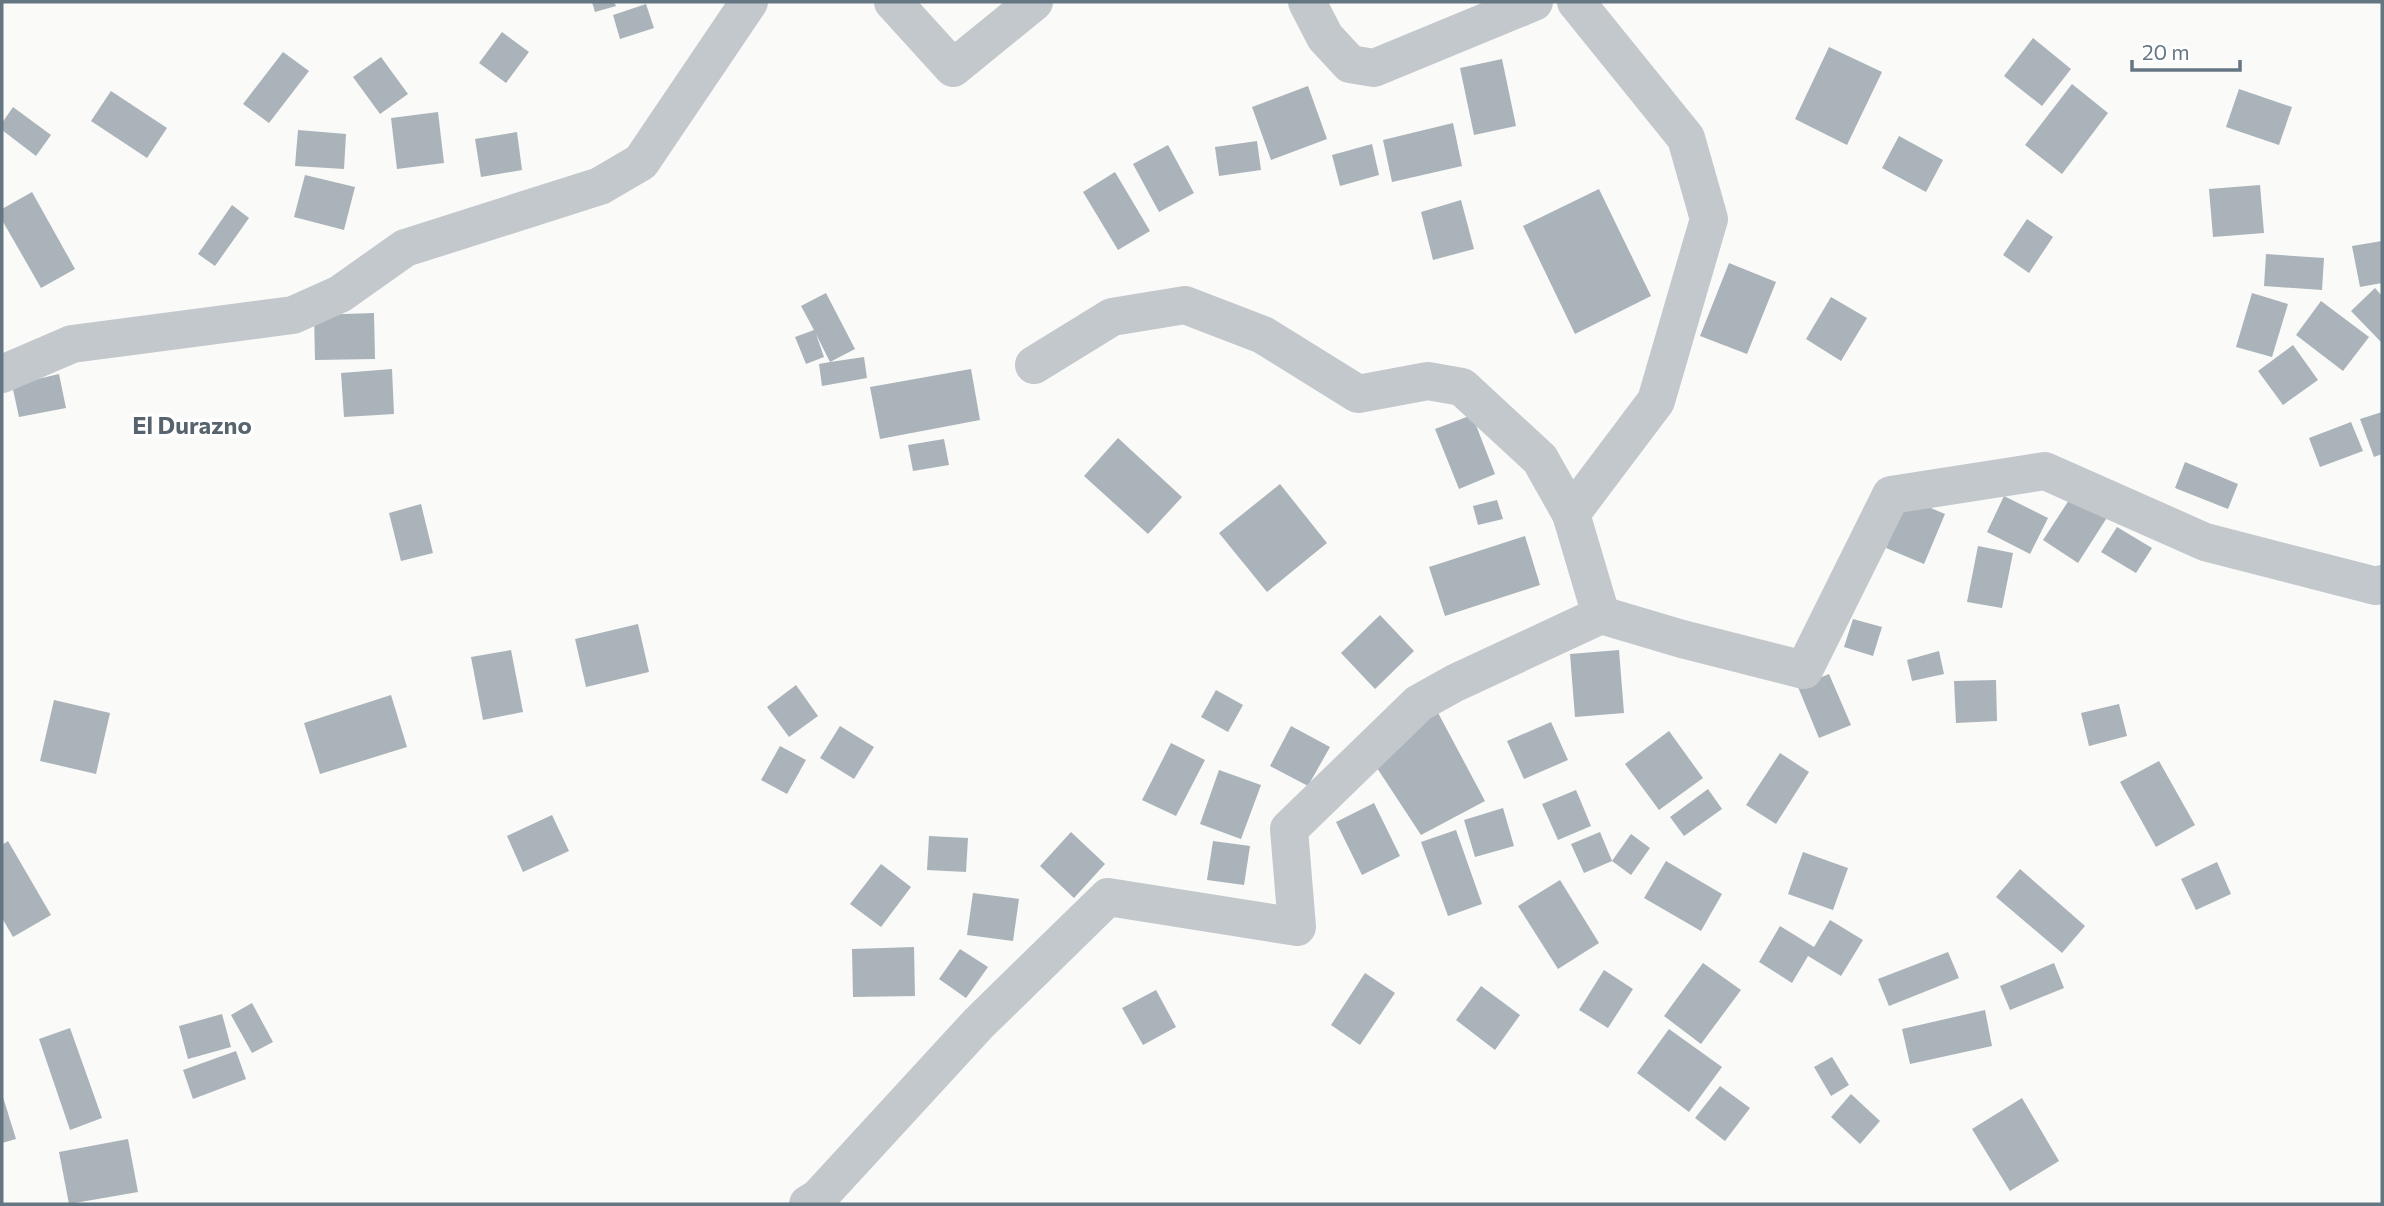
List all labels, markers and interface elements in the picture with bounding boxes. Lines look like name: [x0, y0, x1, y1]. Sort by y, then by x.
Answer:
scale bar: [2132, 28, 2240, 72]
text: 20 m: [2142, 39, 2190, 64]
district label: El Durazno: [132, 410, 252, 439]

